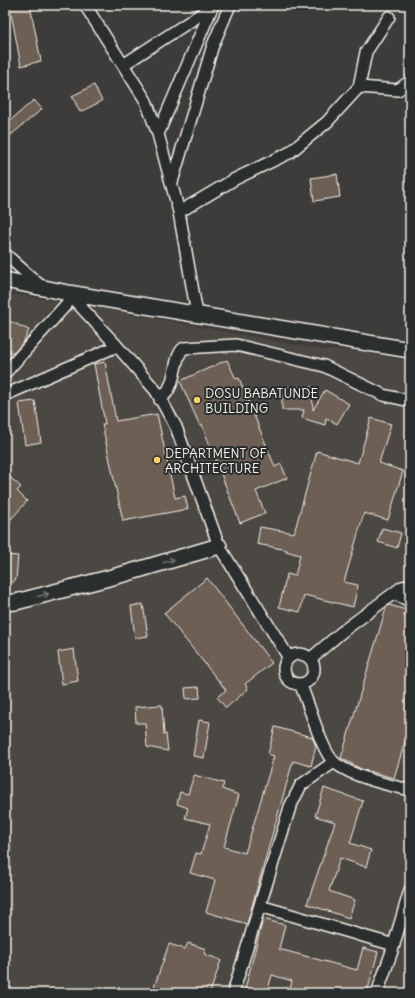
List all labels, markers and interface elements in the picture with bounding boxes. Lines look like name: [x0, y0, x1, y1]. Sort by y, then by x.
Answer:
place label: DOSU BABATUNDE BUILDING: [205, 385, 318, 417]
marker: DOSU BABATUNDE BUILDING: [192, 395, 202, 405]
place label: DEPARTMENT OF ARCHITECTURE: [165, 445, 268, 477]
marker: DEPARTMENT OF ARCHITECTURE: [152, 455, 162, 465]
one-way arrow: [162, 557, 175, 564]
one-way arrow: [36, 590, 49, 598]

